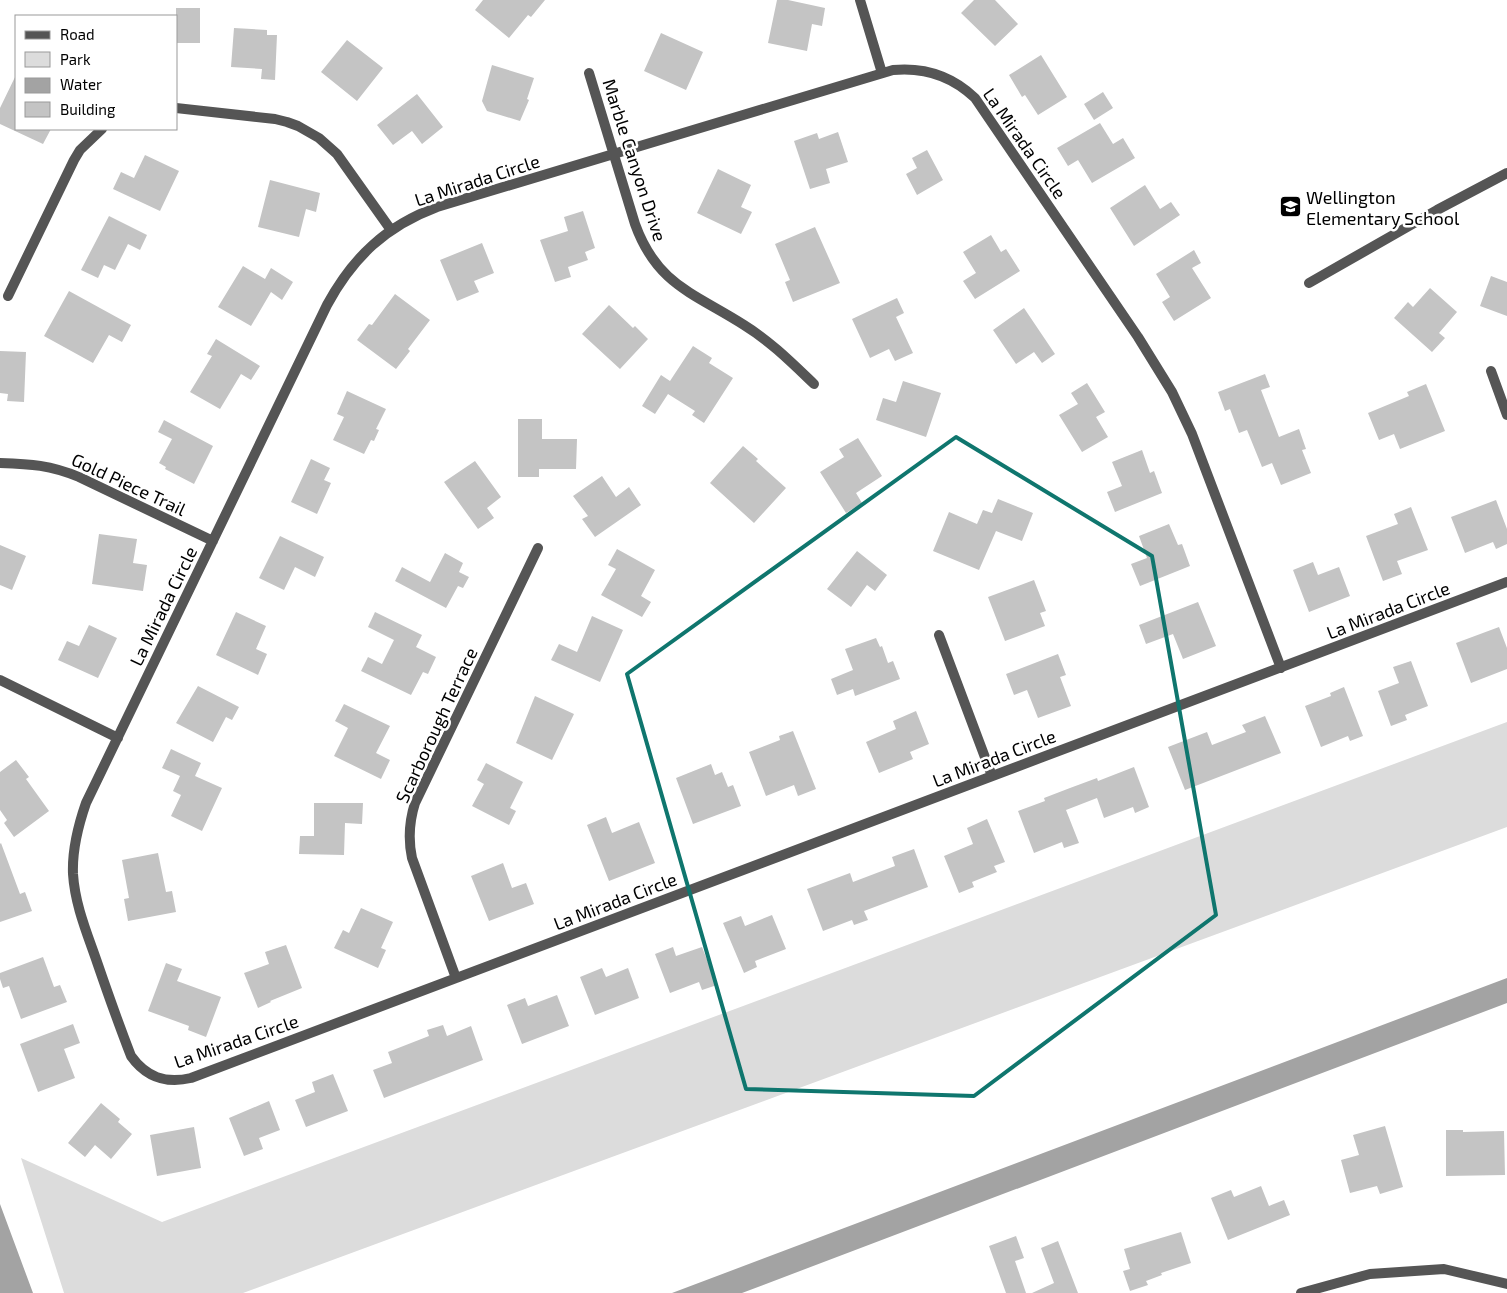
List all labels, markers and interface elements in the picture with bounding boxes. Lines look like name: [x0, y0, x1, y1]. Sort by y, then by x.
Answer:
legend: [15, 15, 178, 130]
text: Road: [60, 25, 95, 43]
text: Park: [60, 50, 91, 68]
text: Water: [60, 75, 102, 93]
street label: Marble Canyon Drive: [598, 76, 672, 244]
street label: La Mirada Circle: [979, 83, 1071, 203]
text: Building: [60, 100, 116, 118]
street label: La Mirada Circle: [412, 149, 542, 211]
place label: Wellington Elementary School: [1306, 186, 1460, 229]
school or university icon: Wellington Elementary School: [1278, 195, 1302, 219]
street label: Gold Piece Trail: [68, 448, 190, 520]
street label: La Mirada Circle: [125, 543, 201, 669]
street label: La Mirada Circle: [1323, 576, 1453, 644]
street label: Scarborough Terrace: [390, 644, 482, 806]
street label: La Mirada Circle: [929, 724, 1059, 792]
street label: La Mirada Circle: [550, 867, 680, 935]
street label: La Mirada Circle: [171, 1009, 301, 1073]

